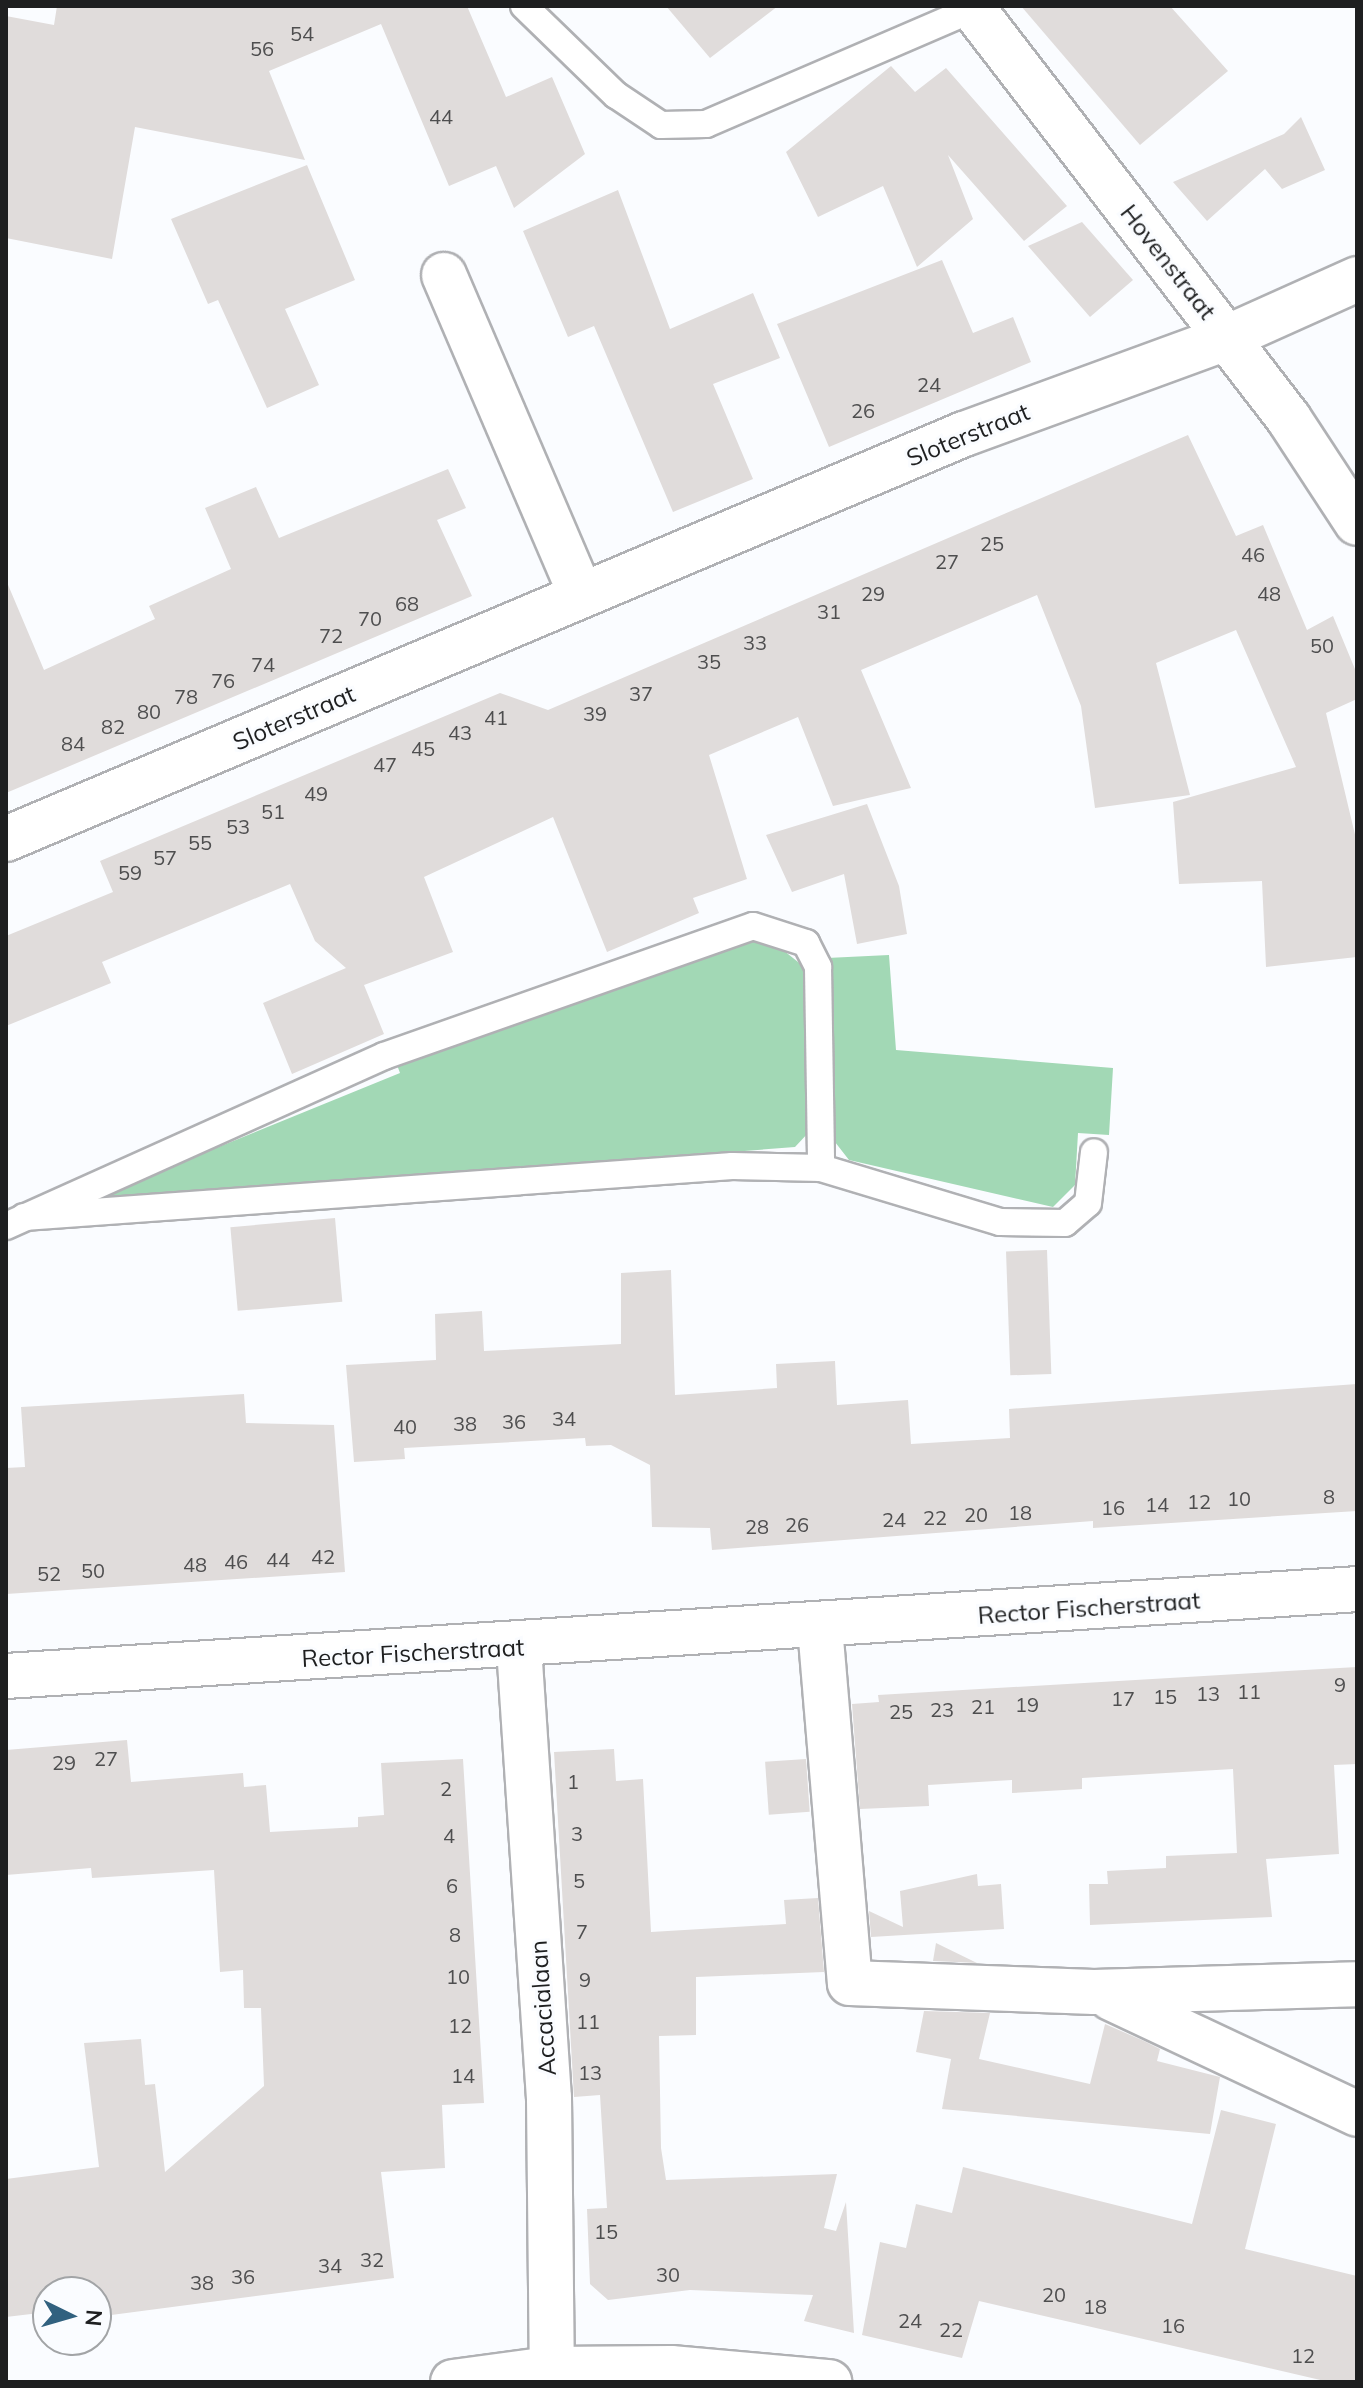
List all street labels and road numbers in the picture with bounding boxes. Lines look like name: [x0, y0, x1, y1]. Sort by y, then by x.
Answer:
street label: Hovenstraat: [1114, 199, 1222, 325]
street label: Sloterstraat: [902, 397, 1034, 473]
street label: Sloterstraat: [228, 679, 360, 757]
street label: Rector Fischerstraat: [977, 1586, 1201, 1630]
street label: Rector Fischerstraat: [301, 1633, 525, 1673]
street label: Accacialaan: [524, 1939, 562, 2077]

